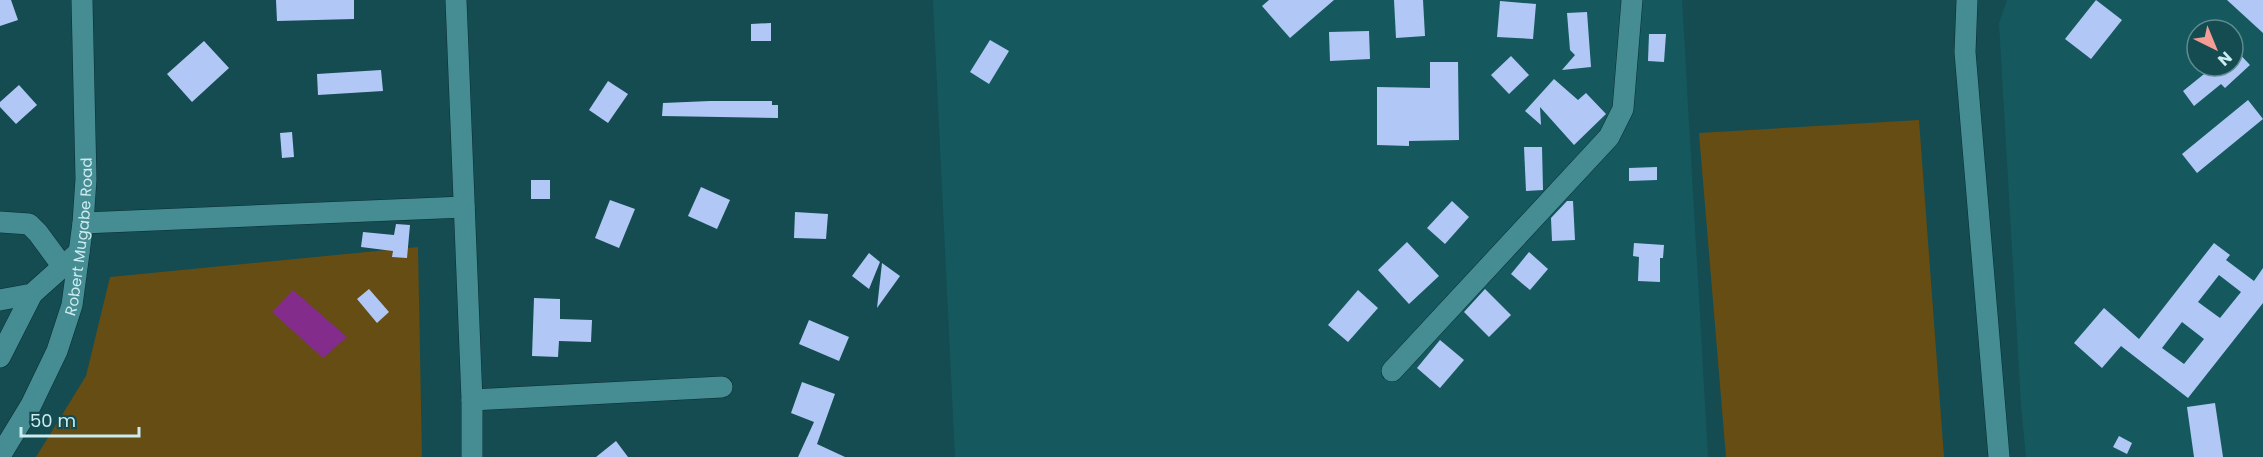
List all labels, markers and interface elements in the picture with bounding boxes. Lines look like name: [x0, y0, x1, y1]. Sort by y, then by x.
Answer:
north arrow: [2185, 18, 2245, 78]
text: N: [2213, 46, 2237, 71]
street label: Robert Mugabe Road: [59, 157, 97, 318]
scale bar: [21, 400, 140, 438]
text: 50 m: [30, 408, 76, 433]

